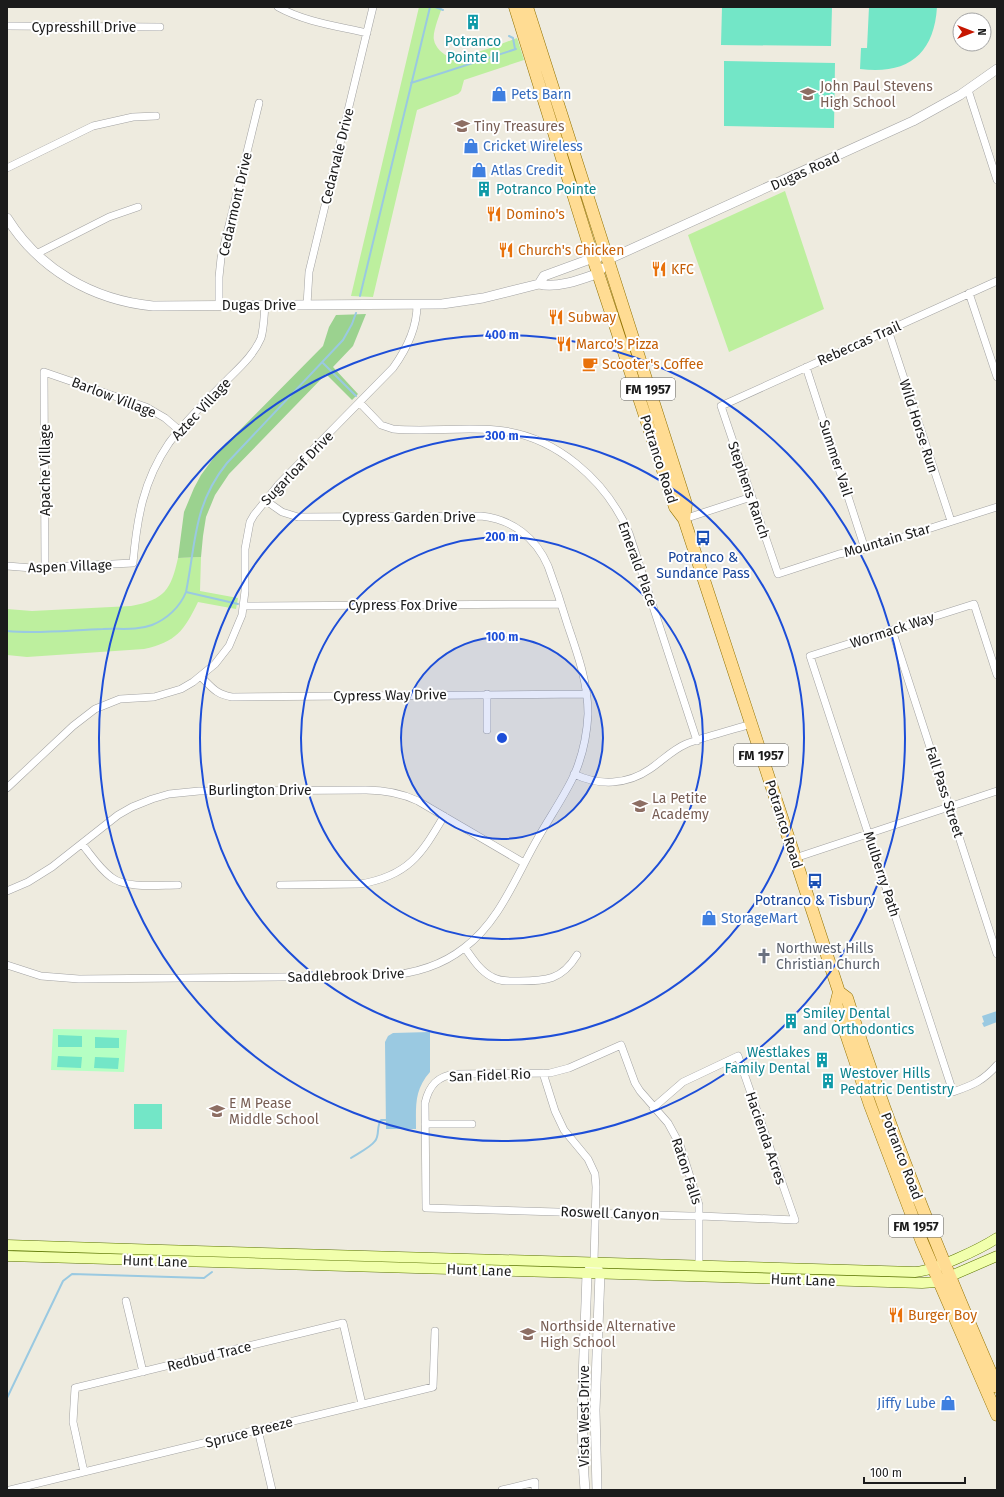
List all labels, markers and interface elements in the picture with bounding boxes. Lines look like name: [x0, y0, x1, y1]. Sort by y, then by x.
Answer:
north arrow: [952, 12, 992, 52]
building icon: Potranco Pointe II: [464, 13, 482, 31]
street label: Cypresshill Drive: [32, 19, 136, 36]
text: N: [975, 28, 988, 36]
place label: Potranco Pointe II: [445, 33, 501, 66]
place label: John Paul Stevens High School: [820, 78, 933, 111]
shop icon: Pets Barn: [490, 85, 508, 103]
school or university icon: John Paul Stevens High School: [799, 85, 817, 103]
place label: Pets Barn: [511, 86, 571, 103]
street label: Cedarvale Drive: [317, 106, 358, 206]
school or university icon: Tiny Treasures: [453, 117, 471, 135]
place label: Tiny Treasures: [474, 118, 565, 135]
shop icon: Cricket Wireless: [462, 137, 480, 155]
place label: Cricket Wireless: [483, 138, 583, 155]
street label: Dugas Road: [768, 149, 843, 194]
street label: Cedarmont Drive: [215, 150, 256, 258]
shop icon: Atlas Credit: [470, 161, 488, 179]
place label: Atlas Credit: [491, 162, 564, 179]
building icon: Potranco Pointe: [475, 180, 493, 198]
place label: Potranco Pointe: [496, 181, 597, 198]
restaurant icon: Domino's: [485, 205, 503, 223]
place label: Domino's: [506, 206, 565, 223]
restaurant icon: Church's Chicken: [497, 241, 515, 259]
place label: Church's Chicken: [518, 242, 624, 259]
restaurant icon: KFC: [650, 260, 668, 278]
place label: KFC: [671, 261, 694, 278]
street label: Dugas Drive: [222, 297, 296, 314]
restaurant icon: Subway: [547, 308, 565, 326]
place label: Subway: [568, 309, 616, 326]
street label: Rebeccas Trail: [815, 317, 904, 370]
text: 400 m: [485, 328, 519, 342]
restaurant icon: Marco's Pizza: [555, 335, 573, 353]
place label: Marco's Pizza: [576, 336, 659, 353]
cafe icon: Scooter's Coffee: [581, 355, 599, 373]
place label: Scooter's Coffee: [602, 356, 704, 373]
street label: Barlow Village: [69, 373, 159, 421]
street label: Aztec Village: [168, 375, 235, 444]
street label: Wild Horse Run: [895, 377, 942, 475]
road number: FM 1957: [621, 378, 675, 400]
street label: Potranco Road: [636, 413, 681, 506]
street label: Summer Vail: [815, 418, 856, 499]
street label: Apache Village: [37, 424, 54, 516]
street label: Sugarloaf Drive: [258, 428, 337, 509]
text: 300 m: [484, 429, 519, 443]
street label: Stephens Ranch: [724, 439, 773, 541]
street label: Cypress Garden Drive: [342, 509, 476, 526]
street label: Emerald Place: [614, 519, 661, 609]
street label: Mountain Star: [842, 520, 933, 561]
bus stop icon: Potranco & Sundance Pass: [694, 529, 712, 547]
text: 200 m: [485, 530, 519, 544]
place label: Potranco & Sundance Pass: [656, 549, 750, 582]
street label: Aspen Village: [28, 557, 113, 576]
street label: Cypress Fox Drive: [348, 597, 458, 614]
street label: Wormack Way: [848, 609, 937, 652]
text: 100 m: [486, 630, 518, 644]
street label: Cypress Way Drive: [333, 686, 447, 705]
centre of rings: [495, 731, 509, 745]
road number: FM 1957: [734, 744, 788, 766]
street label: Fall Pass Street: [922, 744, 968, 841]
street label: Potranco Road: [761, 778, 806, 871]
street label: Burlington Drive: [208, 782, 312, 799]
place label: La Petite Academy: [652, 790, 709, 823]
school or university icon: La Petite Academy: [631, 797, 649, 815]
street label: Mulberry Path: [860, 829, 903, 919]
bus stop icon: Potranco & Tisbury: [806, 872, 824, 890]
place label: Potranco & Tisbury: [755, 892, 875, 909]
shop icon: StorageMart: [700, 909, 718, 927]
place label: StorageMart: [721, 910, 799, 927]
place label: Northwest Hills Christian Church: [776, 940, 880, 973]
church icon: Northwest Hills Christian Church: [755, 947, 773, 965]
street label: Saddlebrook Drive: [287, 965, 405, 986]
place label: Smiley Dental and Orthodontics: [803, 1005, 915, 1038]
building icon: Smiley Dental and Orthodontics: [782, 1012, 800, 1030]
place label: Westlakes Family Dental: [724, 1044, 810, 1077]
building icon: Westlakes Family Dental: [813, 1051, 831, 1069]
place label: Westover Hills Pedatric Dentistry: [840, 1065, 954, 1098]
street label: San Fidel Rio: [449, 1066, 531, 1085]
building icon: Westover Hills Pedatric Dentistry: [819, 1072, 837, 1090]
street label: Hacienda Acres: [742, 1089, 790, 1187]
place label: E M Pease Middle School: [229, 1095, 319, 1128]
school or university icon: E M Pease Middle School: [208, 1102, 226, 1120]
street label: Potranco Road: [877, 1110, 926, 1202]
street label: Raton Falls: [668, 1136, 705, 1207]
street label: Roswell Canyon: [560, 1203, 660, 1224]
road number: FM 1957: [889, 1215, 943, 1237]
street label: Hunt Lane: [122, 1252, 188, 1271]
street label: Hunt Lane: [446, 1261, 512, 1280]
street label: Hunt Lane: [770, 1271, 836, 1290]
restaurant icon: Burger Boy: [887, 1306, 905, 1324]
place label: Burger Boy: [908, 1307, 977, 1324]
place label: Northside Alternative High School: [540, 1318, 676, 1351]
school or university icon: Northside Alternative High School: [519, 1325, 537, 1343]
street label: Redbud Trace: [165, 1338, 253, 1375]
street label: Vista West Drive: [576, 1365, 593, 1467]
shop icon: Jiffy Lube: [939, 1394, 957, 1412]
place label: Jiffy Lube: [877, 1395, 936, 1412]
street label: Spruce Breeze: [204, 1413, 295, 1452]
scale bar: [864, 1459, 965, 1485]
text: 100 m: [870, 1466, 902, 1480]

